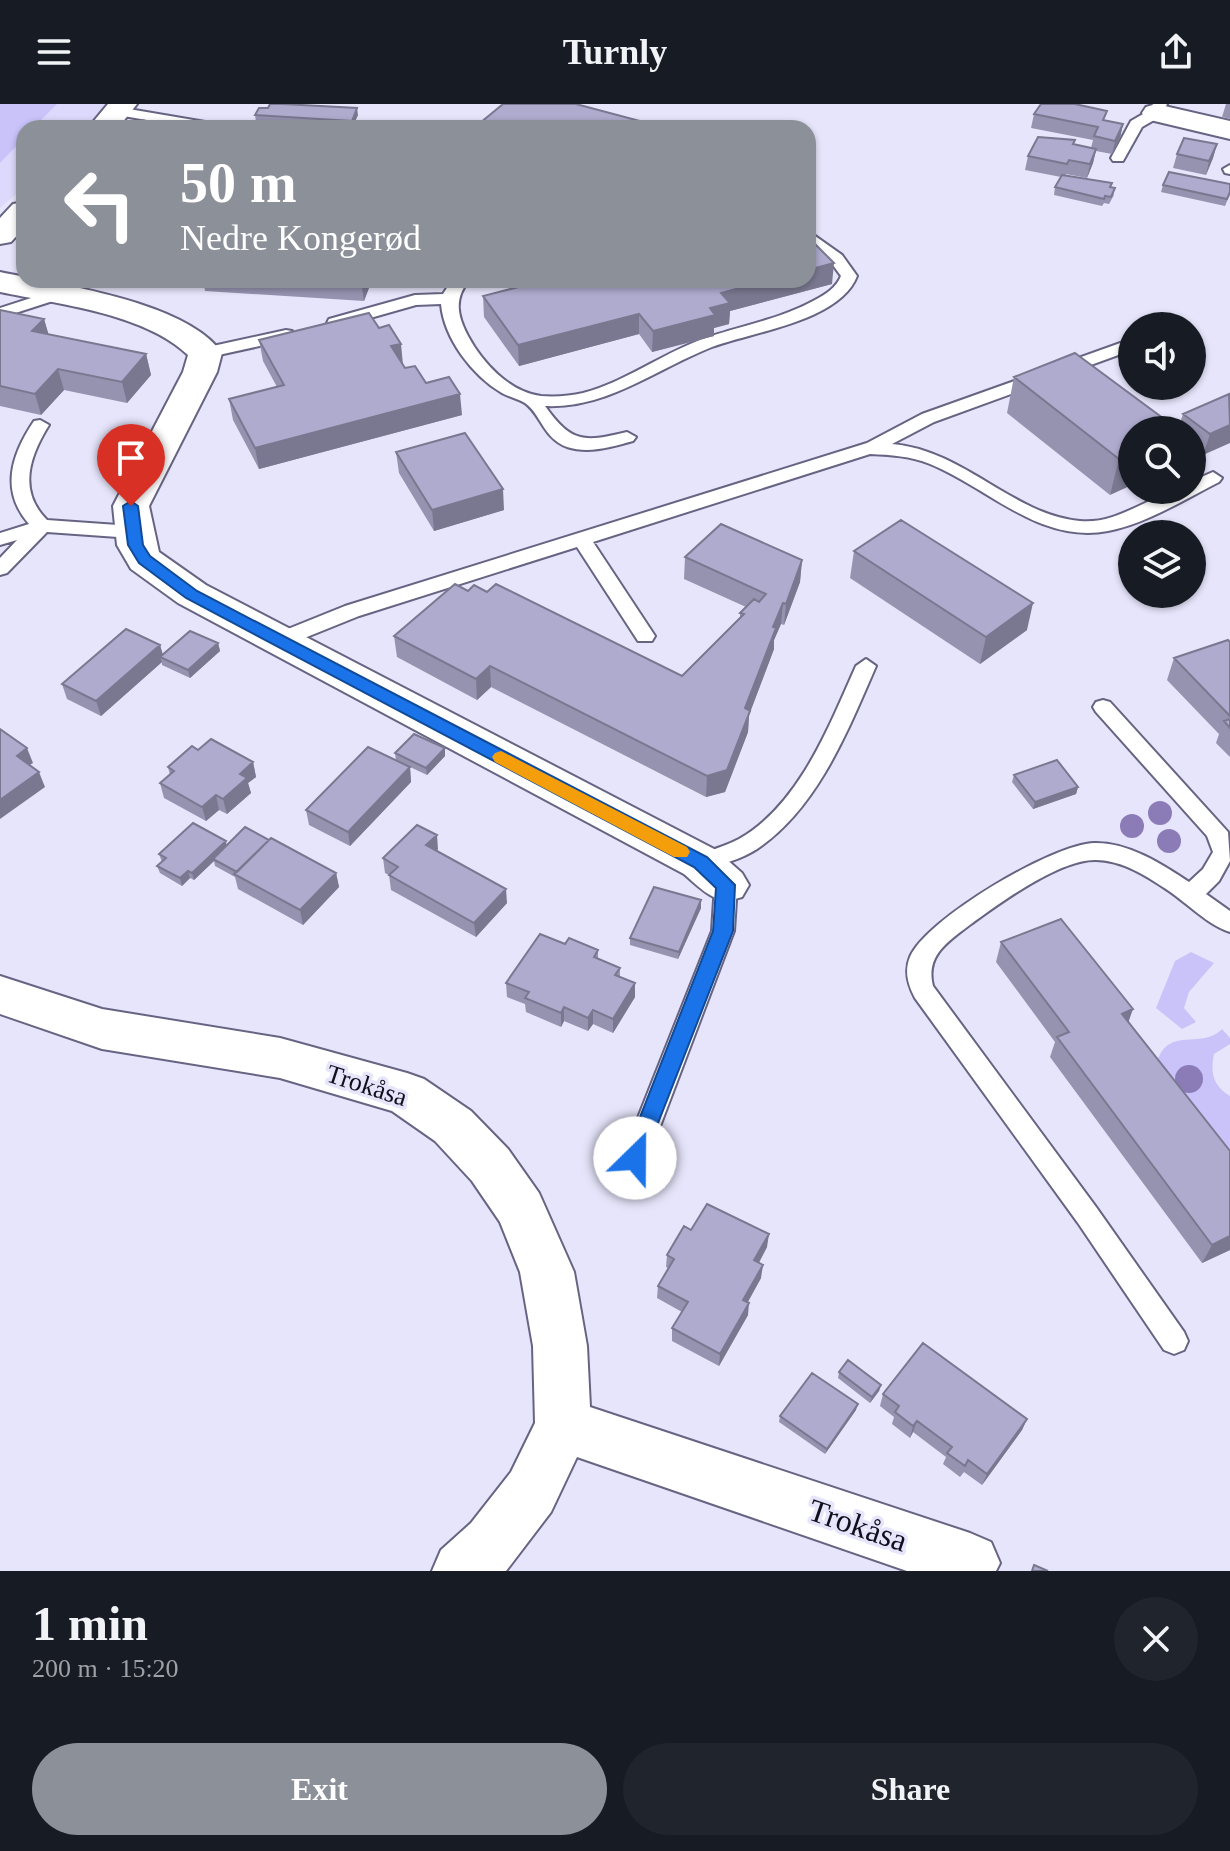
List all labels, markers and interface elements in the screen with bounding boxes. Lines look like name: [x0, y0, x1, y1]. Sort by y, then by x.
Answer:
icon: menu: [32, 30, 76, 74]
icon: share: [1154, 30, 1198, 74]
text: Turnly: [563, 32, 667, 72]
icon: left: [48, 152, 152, 256]
text: 50 m: [180, 152, 297, 214]
text: Nedre Kongerød: [180, 218, 421, 258]
map controls: [1118, 312, 1206, 608]
button: sound: [1118, 312, 1206, 400]
button: search: [1118, 416, 1206, 504]
pin: [97, 424, 165, 506]
icon: arrive: [109, 436, 153, 480]
button: layers: [1118, 520, 1206, 608]
street label: Trokåsa: [323, 1059, 411, 1112]
position arrow: [593, 1116, 677, 1200]
street label: Trokåsa: [804, 1491, 912, 1559]
text: 1 min: [32, 1597, 148, 1650]
button: close: [1114, 1597, 1198, 1681]
text: 200 m · 15:20: [32, 1654, 179, 1683]
button: Exit: [32, 1743, 607, 1835]
button: Share: [623, 1743, 1198, 1835]

